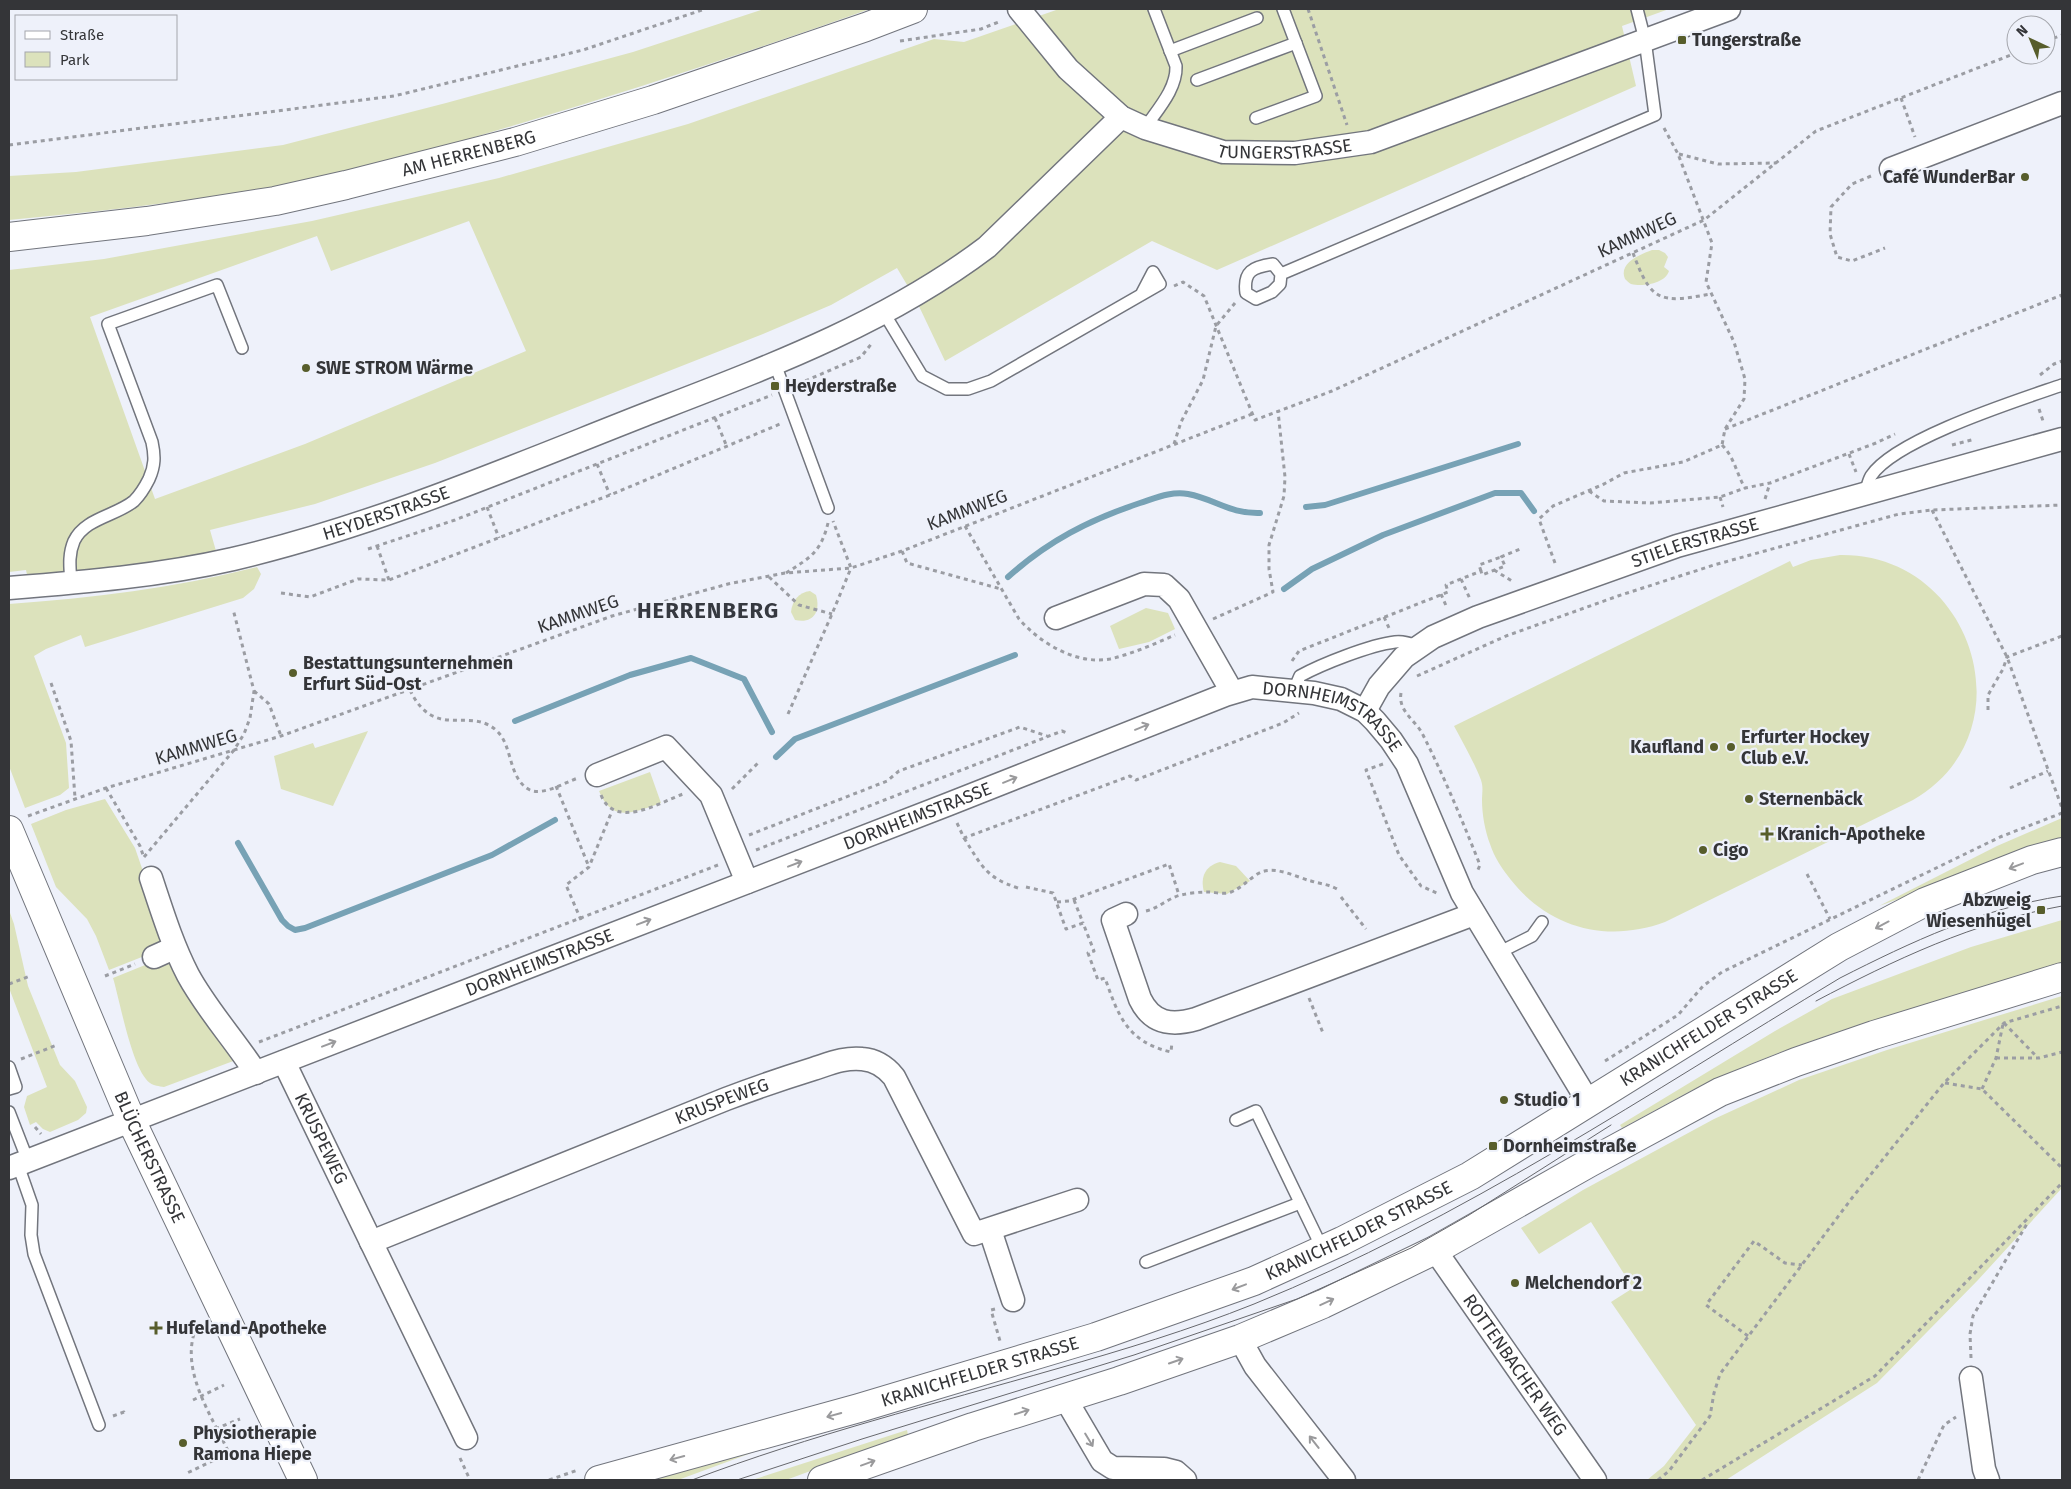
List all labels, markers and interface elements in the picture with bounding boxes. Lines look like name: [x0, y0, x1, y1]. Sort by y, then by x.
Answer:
legend: [15, 15, 178, 80]
north arrow: [2006, 15, 2056, 65]
text: N: [2013, 22, 2032, 40]
text: Straße: [60, 26, 104, 44]
place label: Tungerstraße: [1692, 29, 1801, 51]
marker: Tungerstraße: [1676, 34, 1688, 46]
text: Park: [60, 51, 90, 69]
street label: AM HERRENBERG: [400, 125, 538, 181]
street label: TUNGERSTRASSE: [1215, 134, 1353, 164]
place label: Café WunderBar: [1883, 166, 2016, 188]
marker: Café WunderBar: [2019, 171, 2031, 183]
street label: KAMMWEG: [1594, 207, 1680, 263]
place label: SWE STROM Wärme: [316, 357, 473, 379]
marker: SWE STROM Wärme: [300, 362, 312, 374]
place label: Heyderstraße: [785, 375, 897, 397]
marker: Heyderstraße: [769, 380, 781, 392]
street label: HEYDERSTRASSE: [320, 481, 453, 545]
street label: KAMMWEG: [924, 485, 1010, 535]
street label: STIELERSTRASSE: [1628, 513, 1761, 572]
street label: KAMMWEG: [534, 590, 622, 638]
district label: HERRENBERG: [637, 597, 779, 624]
place label: Bestattungsunternehmen Erfurt Süd-Ost: [303, 652, 513, 695]
marker: Bestattungsunternehmen Erfurt Süd-Ost: [287, 667, 299, 679]
street label: DORNHEIMSTRASSE: [1261, 677, 1407, 756]
one-way arrow: [1134, 722, 1149, 732]
street label: KAMMWEG: [152, 724, 240, 770]
place label: Erfurter Hockey Club e.V.: [1741, 726, 1870, 769]
place label: Kaufland: [1630, 736, 1704, 758]
marker: Kaufland: [1708, 741, 1720, 753]
marker: Erfurter Hockey Club e.V.: [1725, 741, 1737, 753]
one-way arrow: [1002, 775, 1018, 784]
street label: DORNHEIMSTRASSE: [840, 777, 995, 855]
place label: Sternenbäck: [1759, 788, 1864, 810]
marker: Sternenbäck: [1743, 793, 1755, 805]
place label: Kranich-Apotheke: [1777, 823, 1925, 845]
marker: Kranich-Apotheke: [1761, 828, 1773, 840]
place label: Cigo: [1713, 839, 1748, 861]
marker: Cigo: [1697, 844, 1709, 856]
one-way arrow: [788, 858, 803, 867]
one-way arrow: [2009, 862, 2024, 871]
place label: Abzweig Wiesenhügel: [1926, 889, 2032, 932]
marker: Abzweig Wiesenhügel: [2035, 904, 2047, 916]
one-way arrow: [636, 917, 651, 926]
one-way arrow: [1875, 921, 1890, 930]
street label: DORNHEIMSTRASSE: [462, 924, 617, 1001]
street label: KRANICHFELDER STRASSE: [1616, 964, 1802, 1091]
one-way arrow: [321, 1039, 336, 1048]
street label: KRUSPEWEG: [672, 1073, 772, 1129]
street label: BLÜCHERSTRASSE: [109, 1088, 190, 1227]
street label: KRUSPEWEG: [290, 1089, 352, 1188]
place label: Studio 1: [1514, 1089, 1581, 1111]
marker: Studio 1: [1498, 1094, 1510, 1106]
place label: Dornheimstraße: [1503, 1135, 1636, 1157]
marker: Dornheimstraße: [1487, 1140, 1499, 1152]
street label: KRANICHFELDER STRASSE: [1262, 1176, 1456, 1285]
place label: Melchendorf 2: [1525, 1272, 1642, 1294]
marker: Melchendorf 2: [1509, 1277, 1521, 1289]
one-way arrow: [1232, 1283, 1247, 1292]
street label: ROTTENBACHER WEG: [1458, 1290, 1572, 1440]
one-way arrow: [1319, 1297, 1334, 1307]
place label: Hufeland-Apotheke: [166, 1317, 327, 1339]
marker: Hufeland-Apotheke: [150, 1322, 162, 1334]
street label: KRANICHFELDER STRASSE: [878, 1332, 1081, 1412]
one-way arrow: [1168, 1356, 1184, 1366]
one-way arrow: [1013, 1406, 1029, 1416]
one-way arrow: [826, 1411, 842, 1420]
place label: Physiotherapie Ramona Hiepe: [193, 1422, 317, 1465]
one-way arrow: [1085, 1433, 1095, 1447]
one-way arrow: [1308, 1436, 1319, 1449]
marker: Physiotherapie Ramona Hiepe: [177, 1437, 189, 1449]
one-way arrow: [669, 1454, 685, 1463]
one-way arrow: [859, 1458, 875, 1468]

